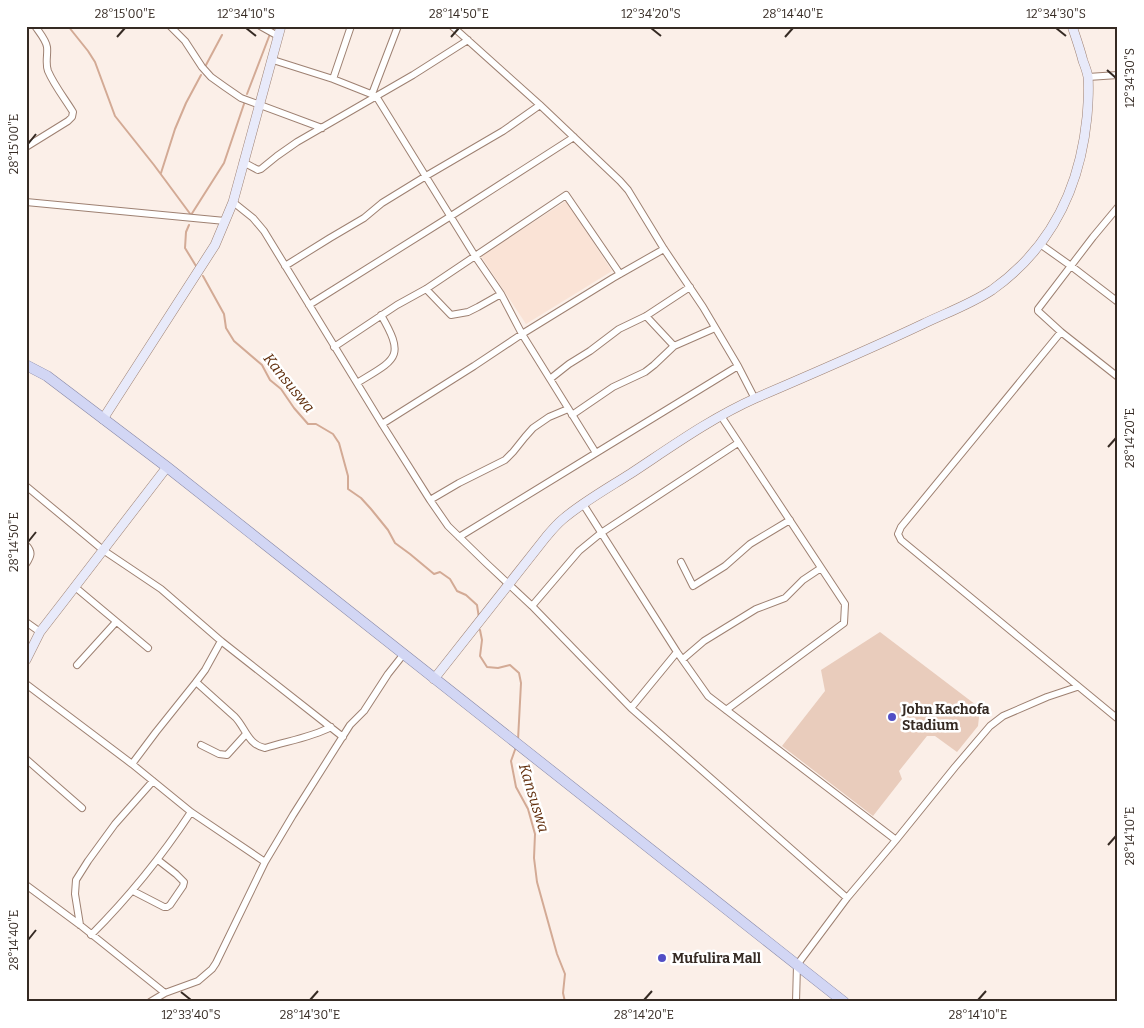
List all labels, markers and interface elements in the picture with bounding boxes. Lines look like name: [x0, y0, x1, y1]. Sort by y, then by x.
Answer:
text: 28°15'00"E: [95, 7, 155, 21]
text: 12°34'10"S: [217, 7, 275, 21]
text: 28°14'50"E: [429, 7, 489, 21]
text: 12°34'20"S: [621, 7, 681, 21]
text: 28°14'40"E: [763, 7, 823, 21]
text: 12°34'30"S: [1026, 7, 1086, 21]
text: 12°34'30"S: [1123, 48, 1137, 108]
text: 28°15'00"E: [7, 114, 21, 174]
water label: Kansuswa: [260, 350, 318, 416]
text: 28°14'20"E: [1123, 408, 1137, 468]
text: 28°14'50"E: [7, 512, 21, 572]
place label: John Kachofa Stadium: [901, 701, 990, 734]
marker: John Kachofa Stadium: [886, 711, 898, 723]
water label: Kansuswa: [515, 761, 553, 835]
text: 28°14'10"E: [1123, 807, 1137, 865]
text: 28°14'40"E: [7, 910, 21, 970]
place label: Mufulira Mall: [672, 950, 762, 967]
marker: Mufulira Mall: [656, 952, 668, 964]
text: 12°33'40"S: [161, 1008, 221, 1022]
text: 28°14'30"E: [280, 1008, 340, 1022]
text: 28°14'20"E: [614, 1008, 674, 1022]
text: 28°14'10"E: [949, 1008, 1007, 1022]

